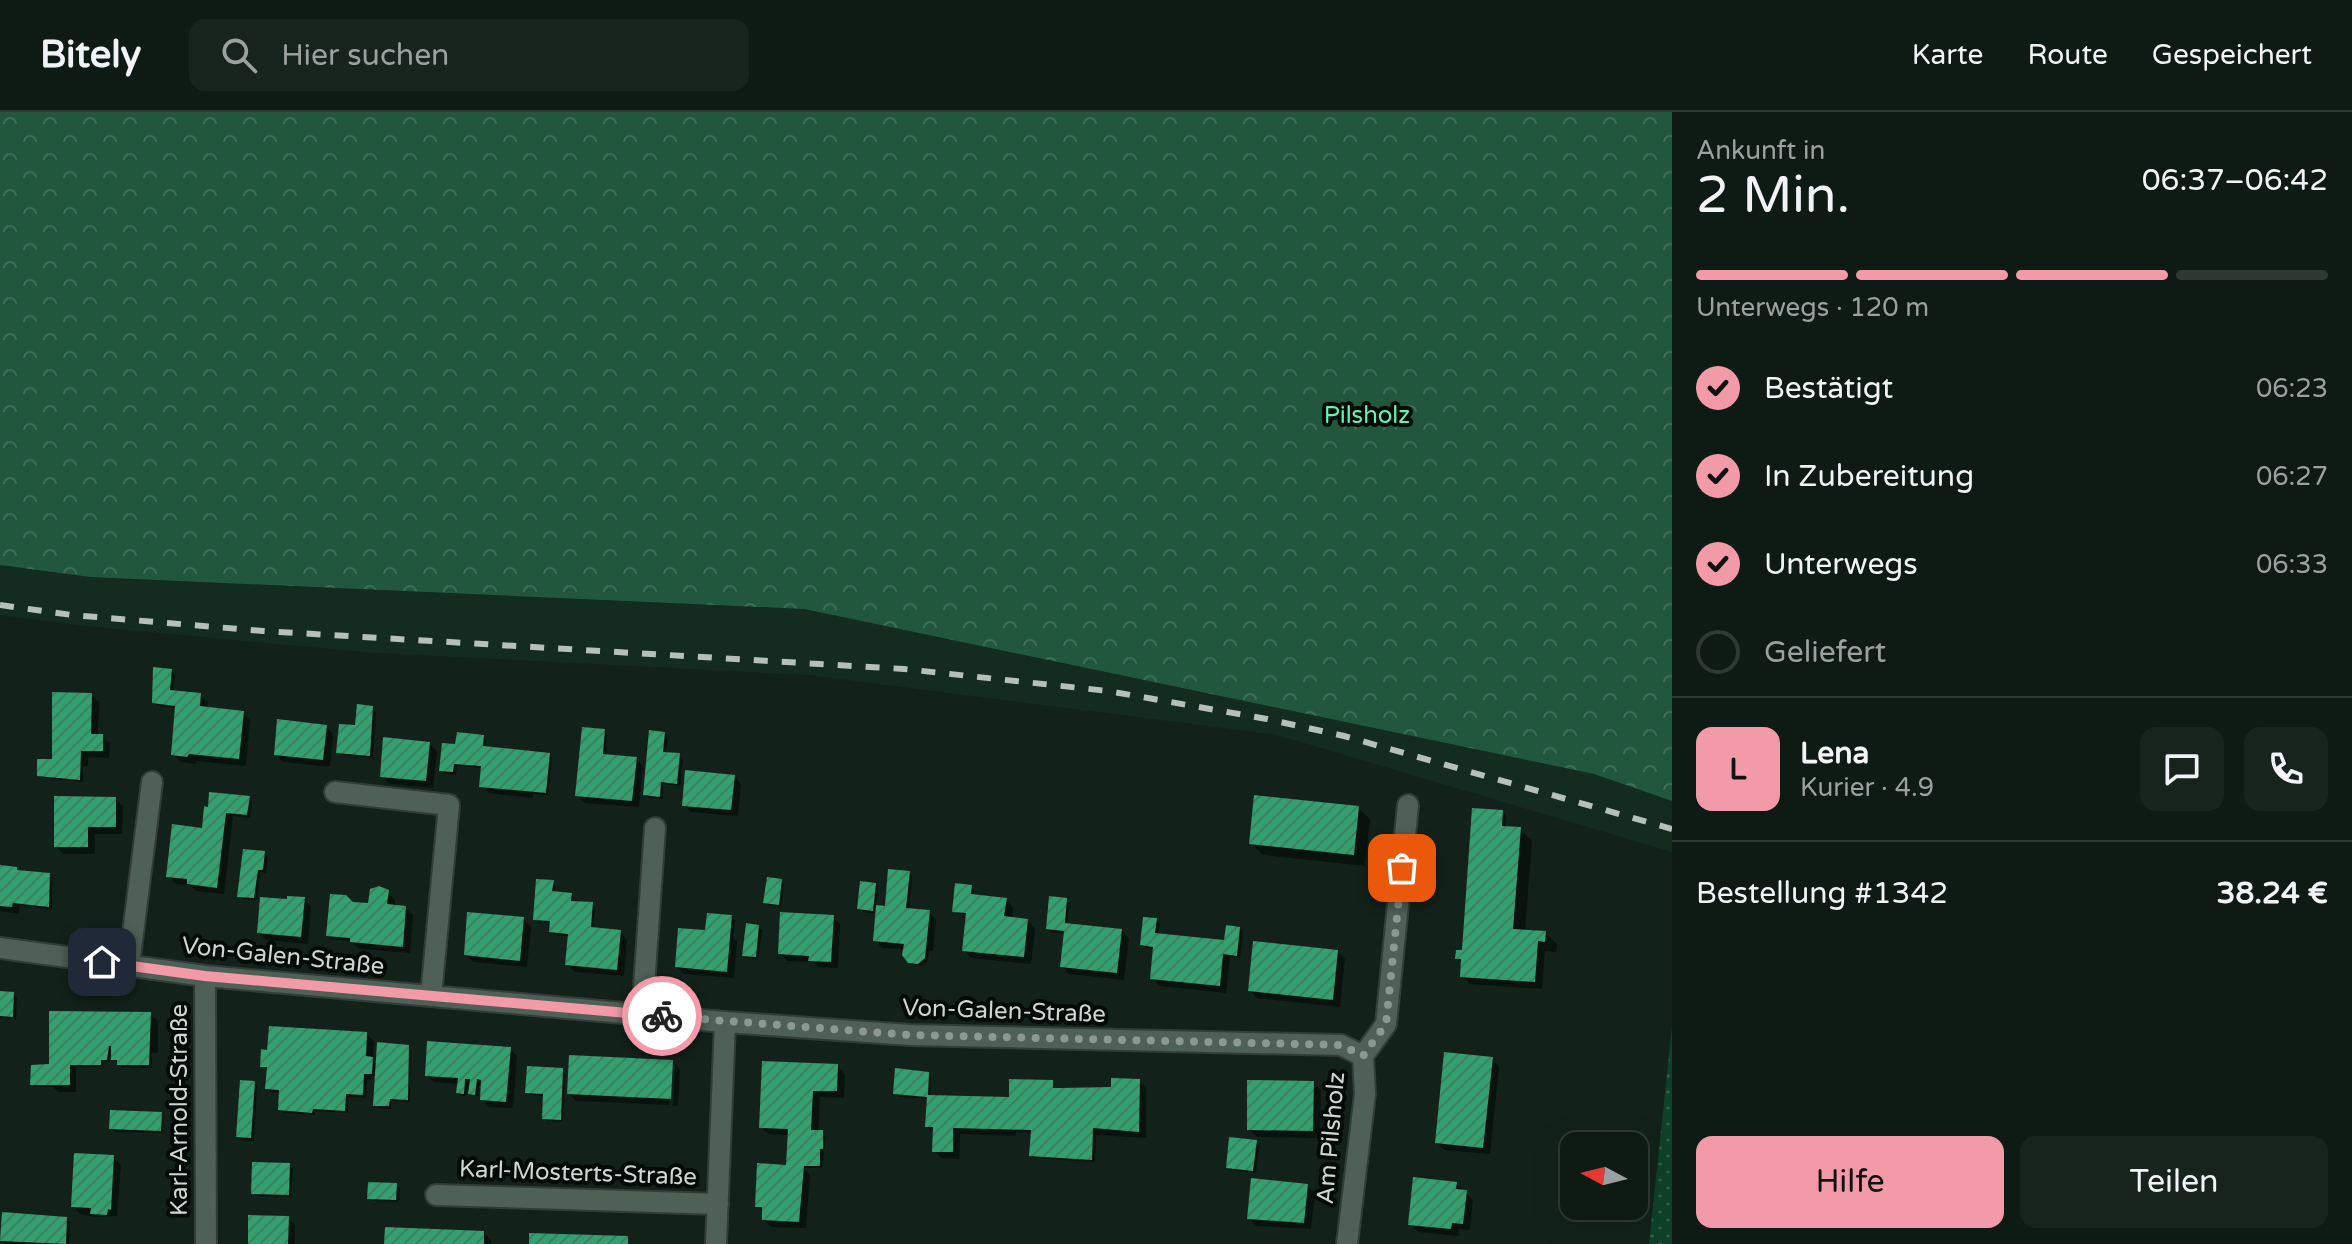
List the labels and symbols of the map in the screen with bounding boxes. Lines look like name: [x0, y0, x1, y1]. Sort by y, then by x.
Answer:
park label: Pilsholz: [1324, 401, 1410, 430]
pin: [1368, 834, 1436, 902]
pin: [68, 928, 136, 996]
street label: Von-Galen-Straße: [180, 931, 386, 981]
courier: [622, 976, 702, 1056]
street label: Von-Galen-Straße: [902, 993, 1106, 1029]
street label: Karl-Arnold-Straße: [165, 1004, 194, 1216]
street label: Am Pilsholz: [1311, 1071, 1351, 1205]
north arrow: [1560, 1132, 1648, 1220]
street label: Karl-Mosterts-Straße: [459, 1154, 697, 1192]

